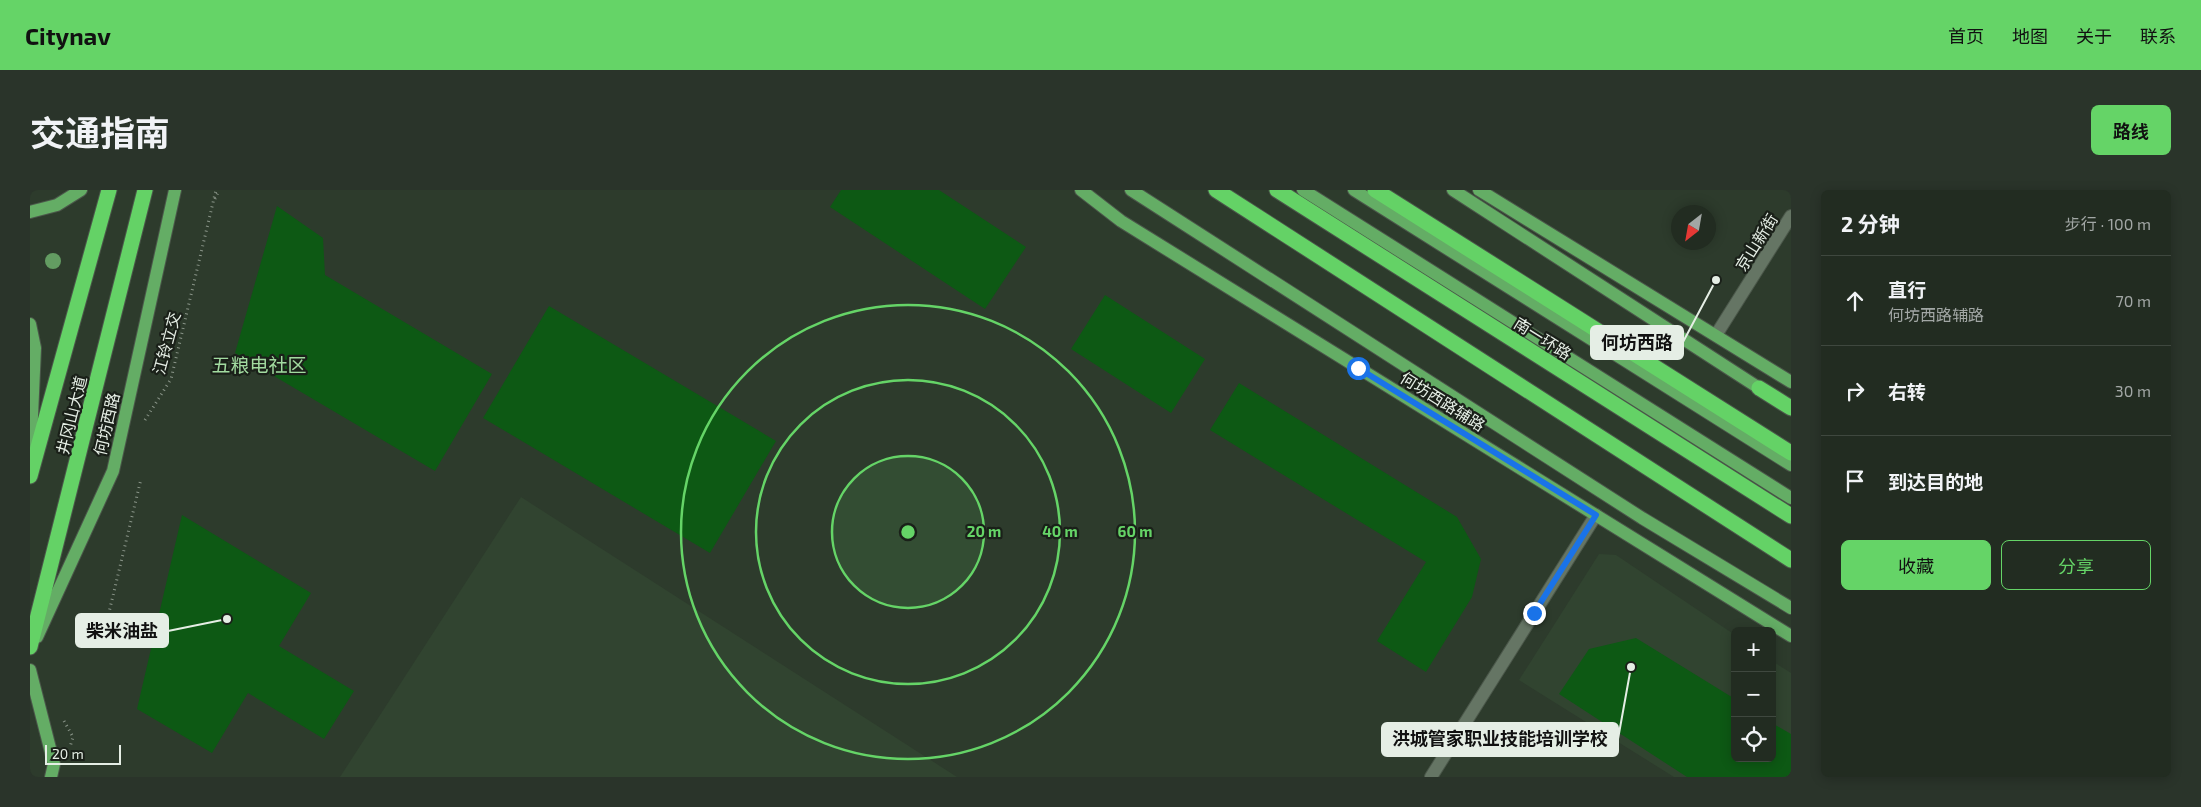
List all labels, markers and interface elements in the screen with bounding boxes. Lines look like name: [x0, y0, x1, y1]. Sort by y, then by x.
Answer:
text: Citynav: [25, 21, 111, 50]
text: 首页: [1948, 25, 1984, 47]
text: 地图: [2012, 25, 2048, 47]
text: 关于: [2076, 25, 2112, 47]
text: 联系: [2140, 25, 2176, 47]
button: 路线: [2091, 105, 2171, 155]
text: 交通指南: [30, 111, 170, 153]
north arrow: [1671, 205, 1716, 250]
street label: 京山新街: [1731, 210, 1781, 274]
text: 2 分钟: [1841, 211, 1900, 236]
text: 步行 · 100 m: [2065, 214, 2151, 233]
text: 直行: [1888, 278, 1926, 301]
icon: ahead: [1841, 287, 1869, 315]
text: 70 m: [2116, 291, 2151, 310]
text: 何坊西路辅路: [1888, 305, 1984, 324]
street label: 江铃立交: [149, 310, 183, 376]
street label: 南一环路: [1511, 313, 1575, 363]
callout: 何坊西路: [1591, 326, 1683, 359]
text: 何坊西路: [1601, 331, 1673, 353]
district label: 五粮电社区: [211, 353, 307, 376]
route start: [1347, 357, 1370, 380]
street label: 何坊西路辅路: [1397, 368, 1489, 434]
street label: 井冈山大道: [52, 374, 90, 456]
icon: right: [1841, 377, 1869, 405]
text: 右转: [1888, 380, 1926, 403]
text: 30 m: [2115, 381, 2151, 400]
street label: 何坊西路: [90, 391, 122, 457]
icon: arrive: [1841, 467, 1869, 495]
text: 到达目的地: [1888, 470, 1983, 493]
text: 20 m: [967, 522, 1001, 540]
text: 40 m: [1042, 522, 1078, 540]
text: 60 m: [1118, 522, 1152, 540]
centre of rings: [899, 523, 917, 541]
button: 收藏: [1841, 540, 1991, 590]
button: 分享: [2001, 540, 2151, 590]
route end: [1523, 602, 1546, 625]
callout: 柴米油盐: [76, 614, 168, 647]
text: 柴米油盐: [86, 619, 158, 641]
map controls: [1731, 627, 1776, 762]
button: +: [1731, 627, 1776, 672]
button: −: [1731, 672, 1776, 717]
button: locate: [1731, 717, 1776, 762]
callout: 洪城管家职业技能培训学校: [1382, 723, 1618, 756]
text: 洪城管家职业技能培训学校: [1392, 727, 1608, 749]
scale bar: [45, 742, 121, 765]
text: 20 m: [52, 745, 84, 762]

